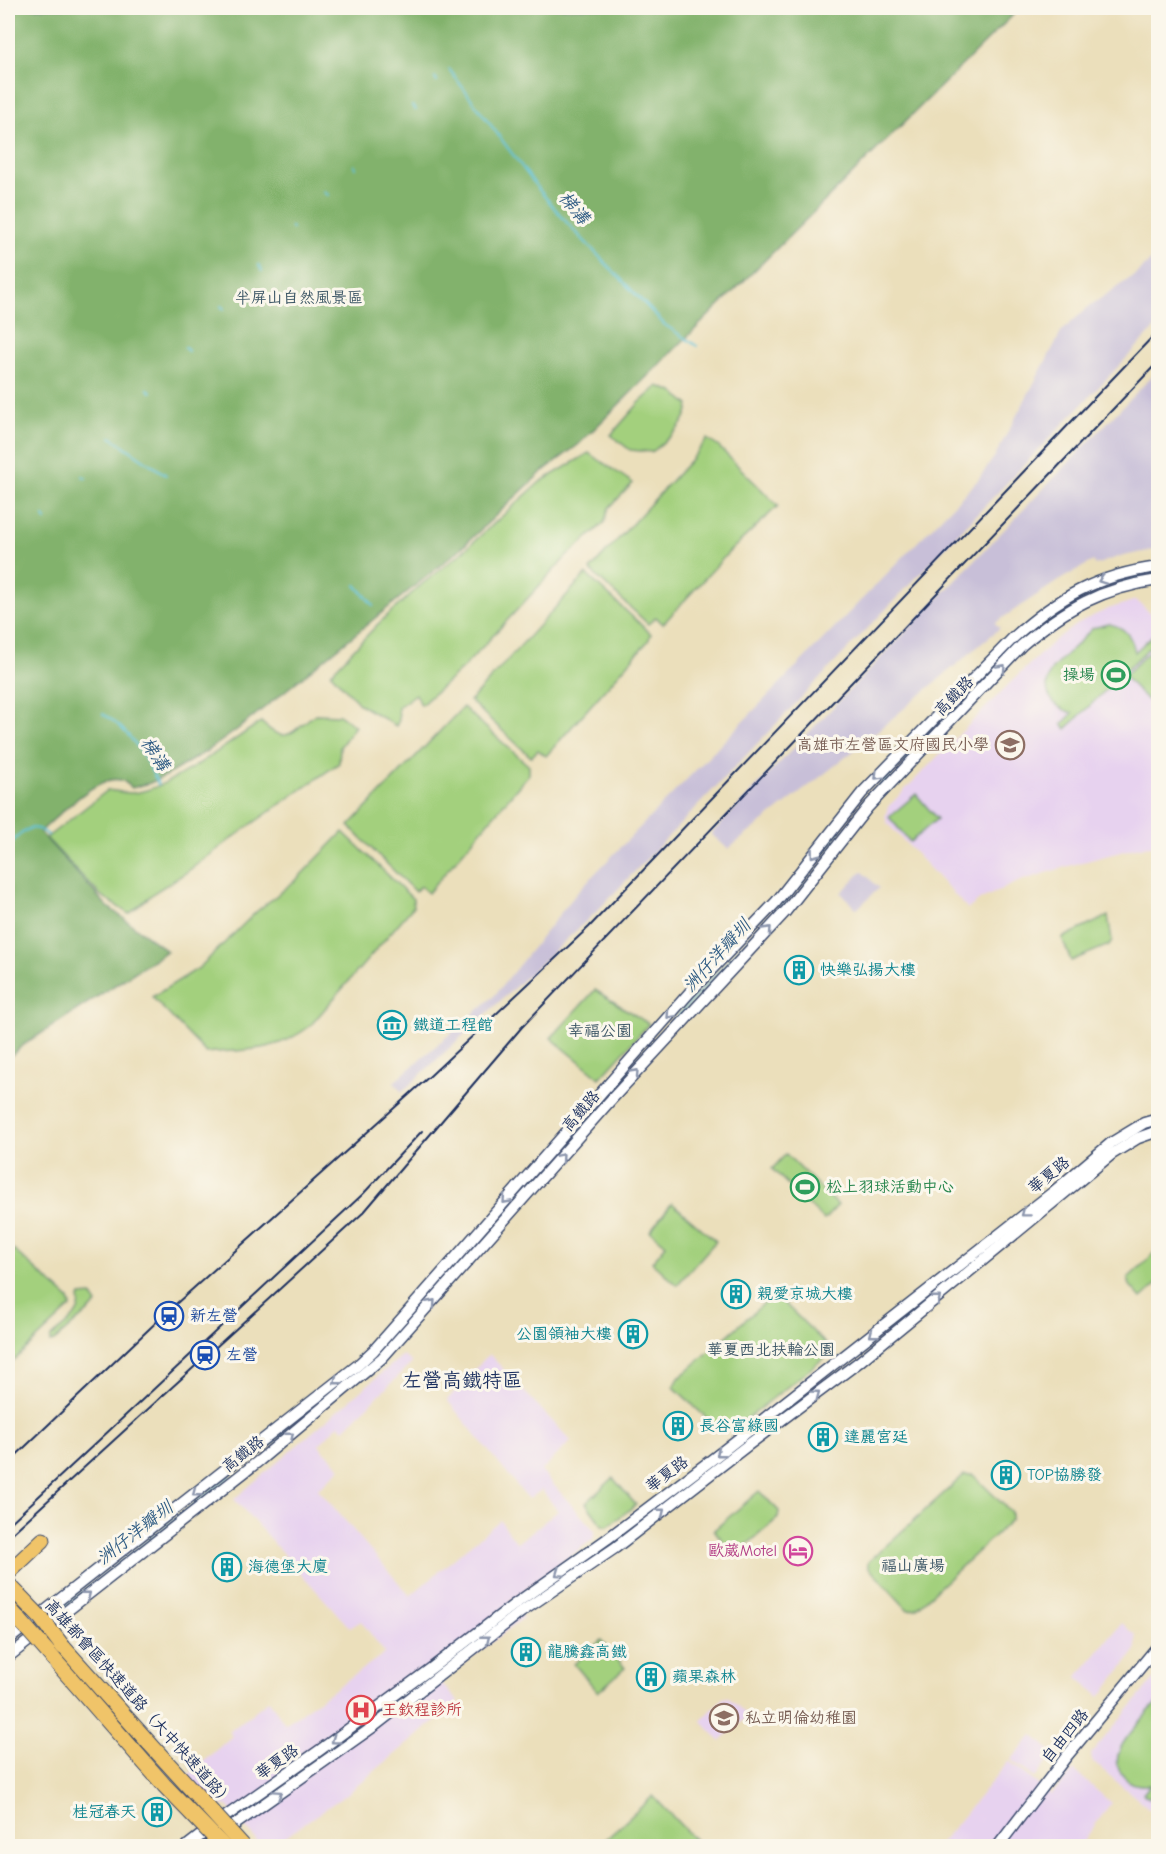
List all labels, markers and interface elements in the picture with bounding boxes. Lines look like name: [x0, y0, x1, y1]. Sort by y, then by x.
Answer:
water label: 梯溝: [554, 187, 595, 230]
park label: 半屏山自然風景區: [235, 289, 363, 307]
one-way arrow: [1097, 573, 1108, 586]
sports icon: 操場: [1100, 659, 1132, 691]
one-way arrow: [995, 664, 1006, 675]
place label: 操場: [1063, 666, 1095, 684]
street label: 高鐵路: [931, 672, 977, 720]
school or university icon: 高雄市左營區文府國民小學: [994, 729, 1026, 761]
water label: 梯溝: [136, 733, 175, 776]
place label: 高雄市左營區文府國民小學: [797, 736, 989, 754]
one-way arrow: [875, 769, 886, 780]
one-way arrow: [810, 848, 821, 859]
water label: 洲仔洋瓣圳: [679, 914, 756, 996]
one-way arrow: [760, 927, 771, 938]
building icon: 快樂弘揚大樓: [783, 954, 815, 986]
place label: 快樂弘揚大樓: [820, 961, 916, 979]
one-way arrow: [666, 1008, 677, 1019]
museum icon: 鐵道工程館: [376, 1009, 408, 1041]
place label: 鐵道工程館: [413, 1016, 493, 1034]
park label: 幸福公園: [568, 1022, 632, 1040]
one-way arrow: [628, 1070, 639, 1080]
street label: 高鐵路: [558, 1087, 604, 1135]
one-way arrow: [554, 1153, 565, 1164]
street label: 華夏路: [1025, 1153, 1073, 1197]
sports icon: 松上羽球活動中心: [789, 1171, 821, 1203]
place label: 松上羽球活動中心: [826, 1178, 954, 1196]
one-way arrow: [502, 1193, 513, 1204]
one-way arrow: [1021, 1205, 1032, 1216]
building icon: 親愛京城大樓: [720, 1278, 752, 1310]
place label: 親愛京城大樓: [757, 1285, 853, 1303]
one-way arrow: [930, 1295, 941, 1306]
one-way arrow: [425, 1299, 436, 1310]
station icon: 新左營: [153, 1300, 185, 1332]
place label: 新左營: [190, 1307, 238, 1325]
building icon: 公園領袖大樓: [617, 1318, 649, 1350]
place label: 公園領袖大樓: [516, 1325, 612, 1343]
one-way arrow: [869, 1327, 880, 1338]
station icon: 左營: [189, 1339, 221, 1371]
park label: 華夏西北扶輪公園: [707, 1341, 835, 1359]
place label: 左營: [226, 1346, 258, 1364]
district label: 左營高鐵特區: [402, 1369, 522, 1392]
one-way arrow: [332, 1374, 343, 1385]
one-way arrow: [809, 1390, 820, 1401]
building icon: 長谷富綠國: [662, 1410, 694, 1442]
place label: 長谷富綠國: [699, 1417, 779, 1435]
building icon: 達麗宮廷: [807, 1421, 839, 1453]
place label: 達麗宮廷: [844, 1428, 908, 1446]
street label: 高鐵路: [219, 1432, 267, 1476]
one-way arrow: [283, 1432, 294, 1443]
one-way arrow: [716, 1445, 727, 1456]
street label: 華夏路: [642, 1452, 692, 1496]
building icon: TOP協勝發: [990, 1459, 1022, 1491]
place label: TOP協勝發: [1027, 1466, 1102, 1484]
one-way arrow: [191, 1485, 202, 1496]
water label: 洲仔洋瓣圳: [93, 1496, 179, 1569]
one-way arrow: [654, 1509, 665, 1520]
hotel icon: 歐葳Motel: [782, 1535, 814, 1567]
place label: 歐葳Motel: [708, 1542, 777, 1560]
building icon: 海德堡大廈: [211, 1551, 243, 1583]
park label: 福山廣場: [881, 1557, 945, 1575]
place label: 海德堡大廈: [248, 1558, 328, 1576]
one-way arrow: [554, 1565, 565, 1576]
one-way arrow: [80, 1592, 91, 1603]
street label: 高雄都會區快速道路（大中快速道路）: [41, 1596, 237, 1810]
one-way arrow: [479, 1636, 490, 1647]
building icon: 龍騰鑫高鐵: [510, 1636, 542, 1668]
place label: 龍騰鑫高鐵: [547, 1643, 627, 1661]
building icon: 蘋果森林: [635, 1661, 667, 1693]
place label: 蘋果森林: [672, 1668, 736, 1686]
hospital icon: 王欽程診所: [345, 1694, 377, 1726]
place label: 王欽程診所: [382, 1701, 462, 1719]
school or university icon: 私立明倫幼稚園: [708, 1702, 740, 1734]
street label: 自由四路: [1038, 1705, 1092, 1767]
place label: 私立明倫幼稚園: [745, 1709, 857, 1727]
one-way arrow: [331, 1732, 342, 1743]
street label: 華夏路: [252, 1741, 302, 1783]
one-way arrow: [272, 1790, 283, 1801]
building icon: 桂冠春天: [141, 1796, 173, 1828]
place label: 桂冠春天: [72, 1803, 136, 1821]

